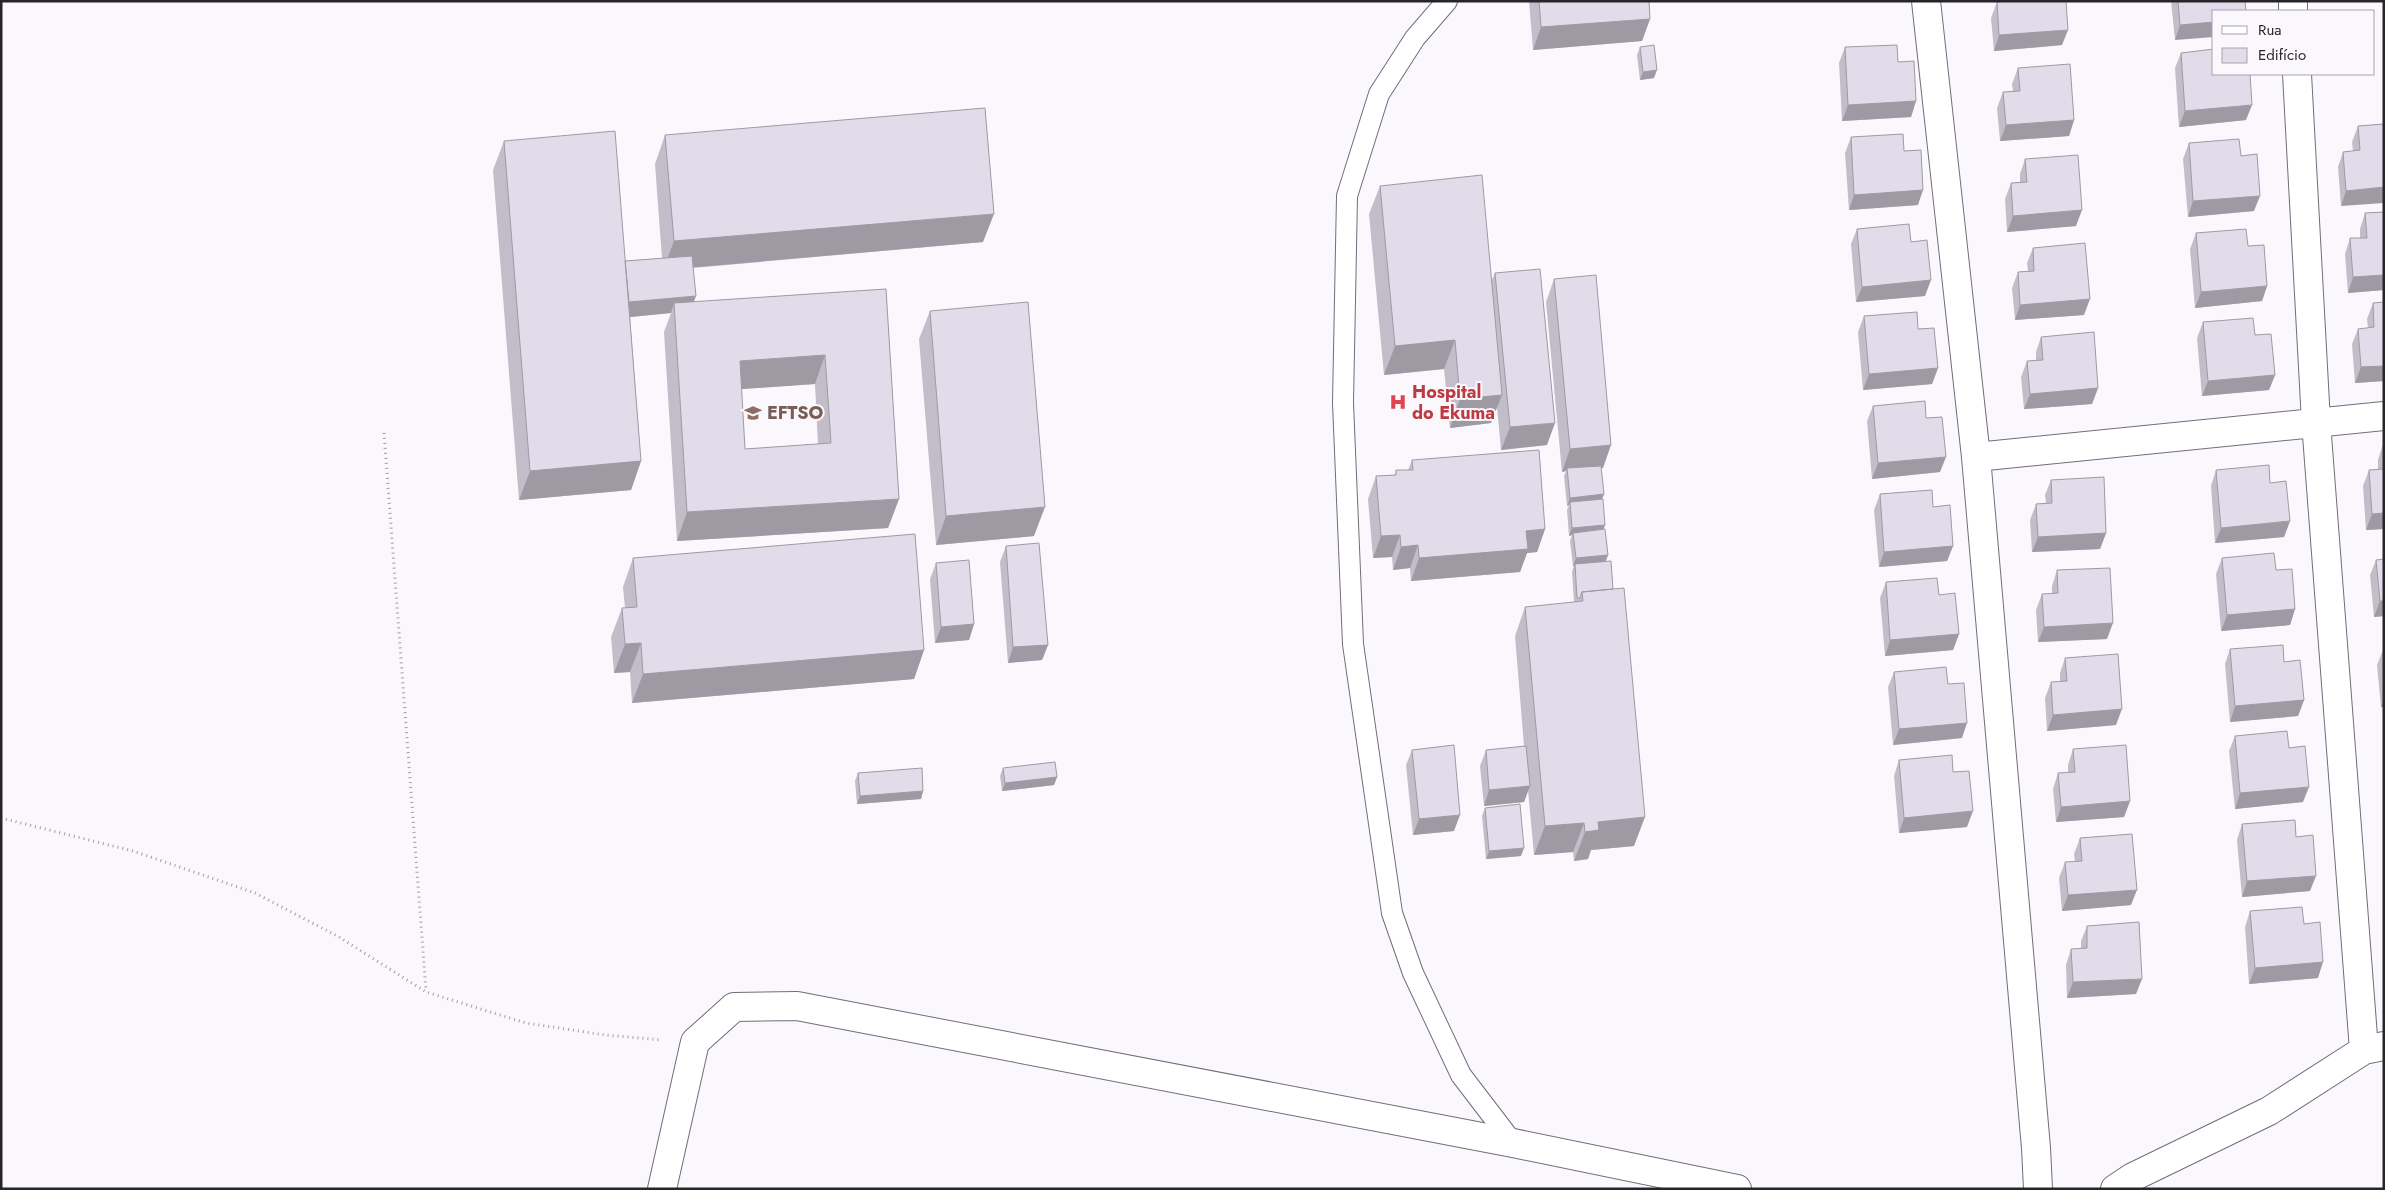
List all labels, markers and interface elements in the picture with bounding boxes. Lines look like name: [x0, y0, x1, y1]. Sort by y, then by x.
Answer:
legend: [2212, 10, 2375, 75]
text: Rua: [2258, 19, 2282, 41]
text: Edifício: [2258, 44, 2306, 66]
place label: Hospital do Ekuma: [1412, 379, 1495, 426]
hospital icon: Hospital do Ekuma: [1388, 392, 1408, 412]
place label: EFTSO: [767, 400, 824, 426]
school or university icon: EFTSO: [743, 403, 763, 423]

